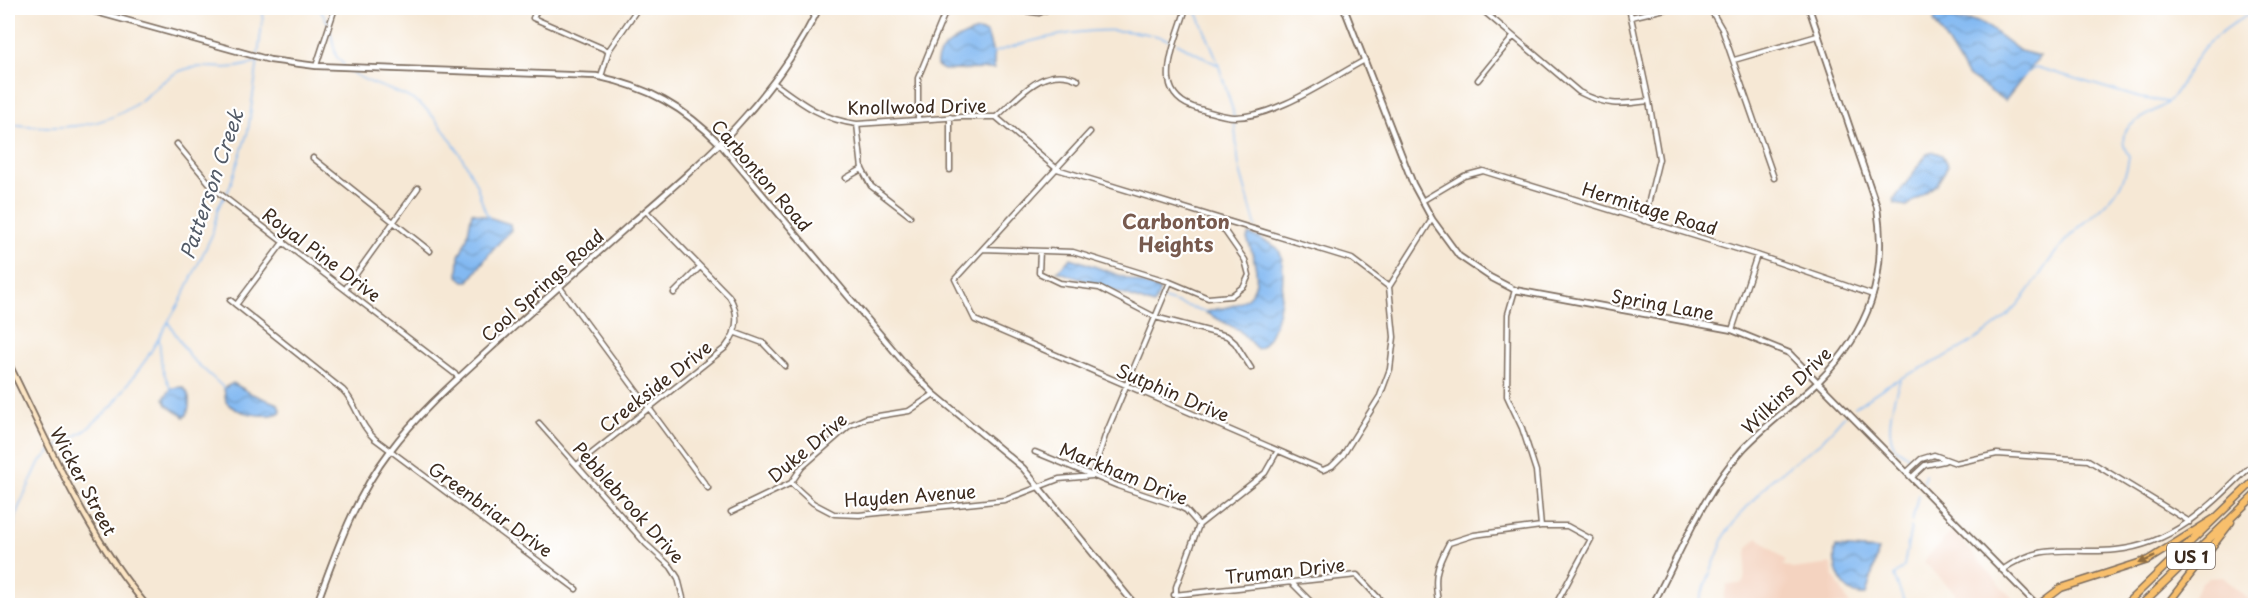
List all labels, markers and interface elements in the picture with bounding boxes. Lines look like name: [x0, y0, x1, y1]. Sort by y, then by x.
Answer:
street label: Knollwood Drive: [847, 91, 987, 121]
water label: Patterson Creek: [171, 104, 251, 263]
street label: Carbonton Road: [706, 113, 818, 237]
street label: Hermitage Road: [1579, 175, 1721, 241]
street label: Royal Pine Drive: [257, 200, 387, 308]
district label: Carbonton Heights: [1122, 206, 1230, 259]
street label: Cool Springs Road: [475, 222, 609, 348]
street label: Spring Lane: [1609, 282, 1717, 326]
street label: Creekside Drive: [593, 333, 717, 439]
street label: Wilkins Drive: [1735, 340, 1837, 440]
street label: Sutphin Drive: [1112, 356, 1234, 428]
street label: Duke Drive: [761, 406, 853, 488]
street label: Wicker Street: [44, 422, 124, 540]
street label: Pebblebrook Drive: [567, 435, 691, 569]
street label: Markham Drive: [1056, 435, 1192, 511]
street label: Greenbriar Drive: [423, 455, 559, 563]
street label: Hayden Avenue: [843, 477, 977, 513]
road number: US 1: [2167, 543, 2215, 569]
street label: Truman Drive: [1224, 550, 1346, 590]
one-way arrow: [2139, 555, 2156, 564]

